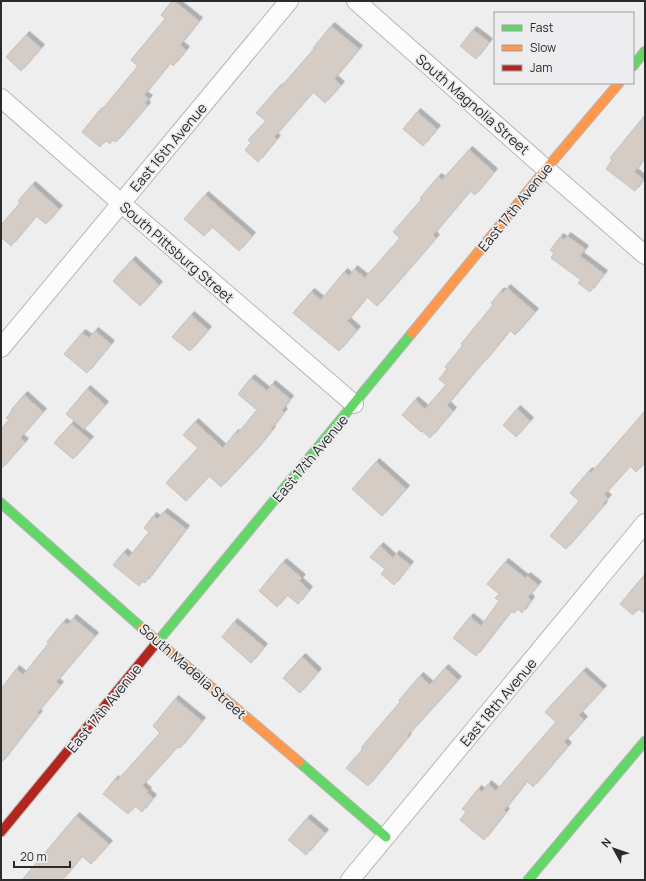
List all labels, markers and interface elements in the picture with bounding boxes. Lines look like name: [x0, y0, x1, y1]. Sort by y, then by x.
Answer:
legend: [494, 12, 634, 84]
text: Fast: [530, 19, 554, 36]
text: Slow: [530, 39, 556, 56]
street label: South Magnolia Street: [412, 49, 534, 159]
text: Jam: [530, 59, 552, 76]
street label: East 16th Avenue: [125, 99, 211, 195]
street label: East 17th Avenue: [473, 159, 557, 255]
street label: South Pittsburg Street: [116, 197, 238, 307]
street label: East 17th Avenue: [268, 410, 352, 506]
street label: South Madelia Street: [135, 619, 251, 723]
street label: East 18th Avenue: [455, 654, 541, 750]
street label: East 17th Avenue: [62, 660, 146, 756]
north arrow: [594, 829, 634, 869]
text: N: [598, 834, 614, 850]
scale bar: [14, 843, 70, 869]
text: 20 m: [20, 848, 47, 865]

